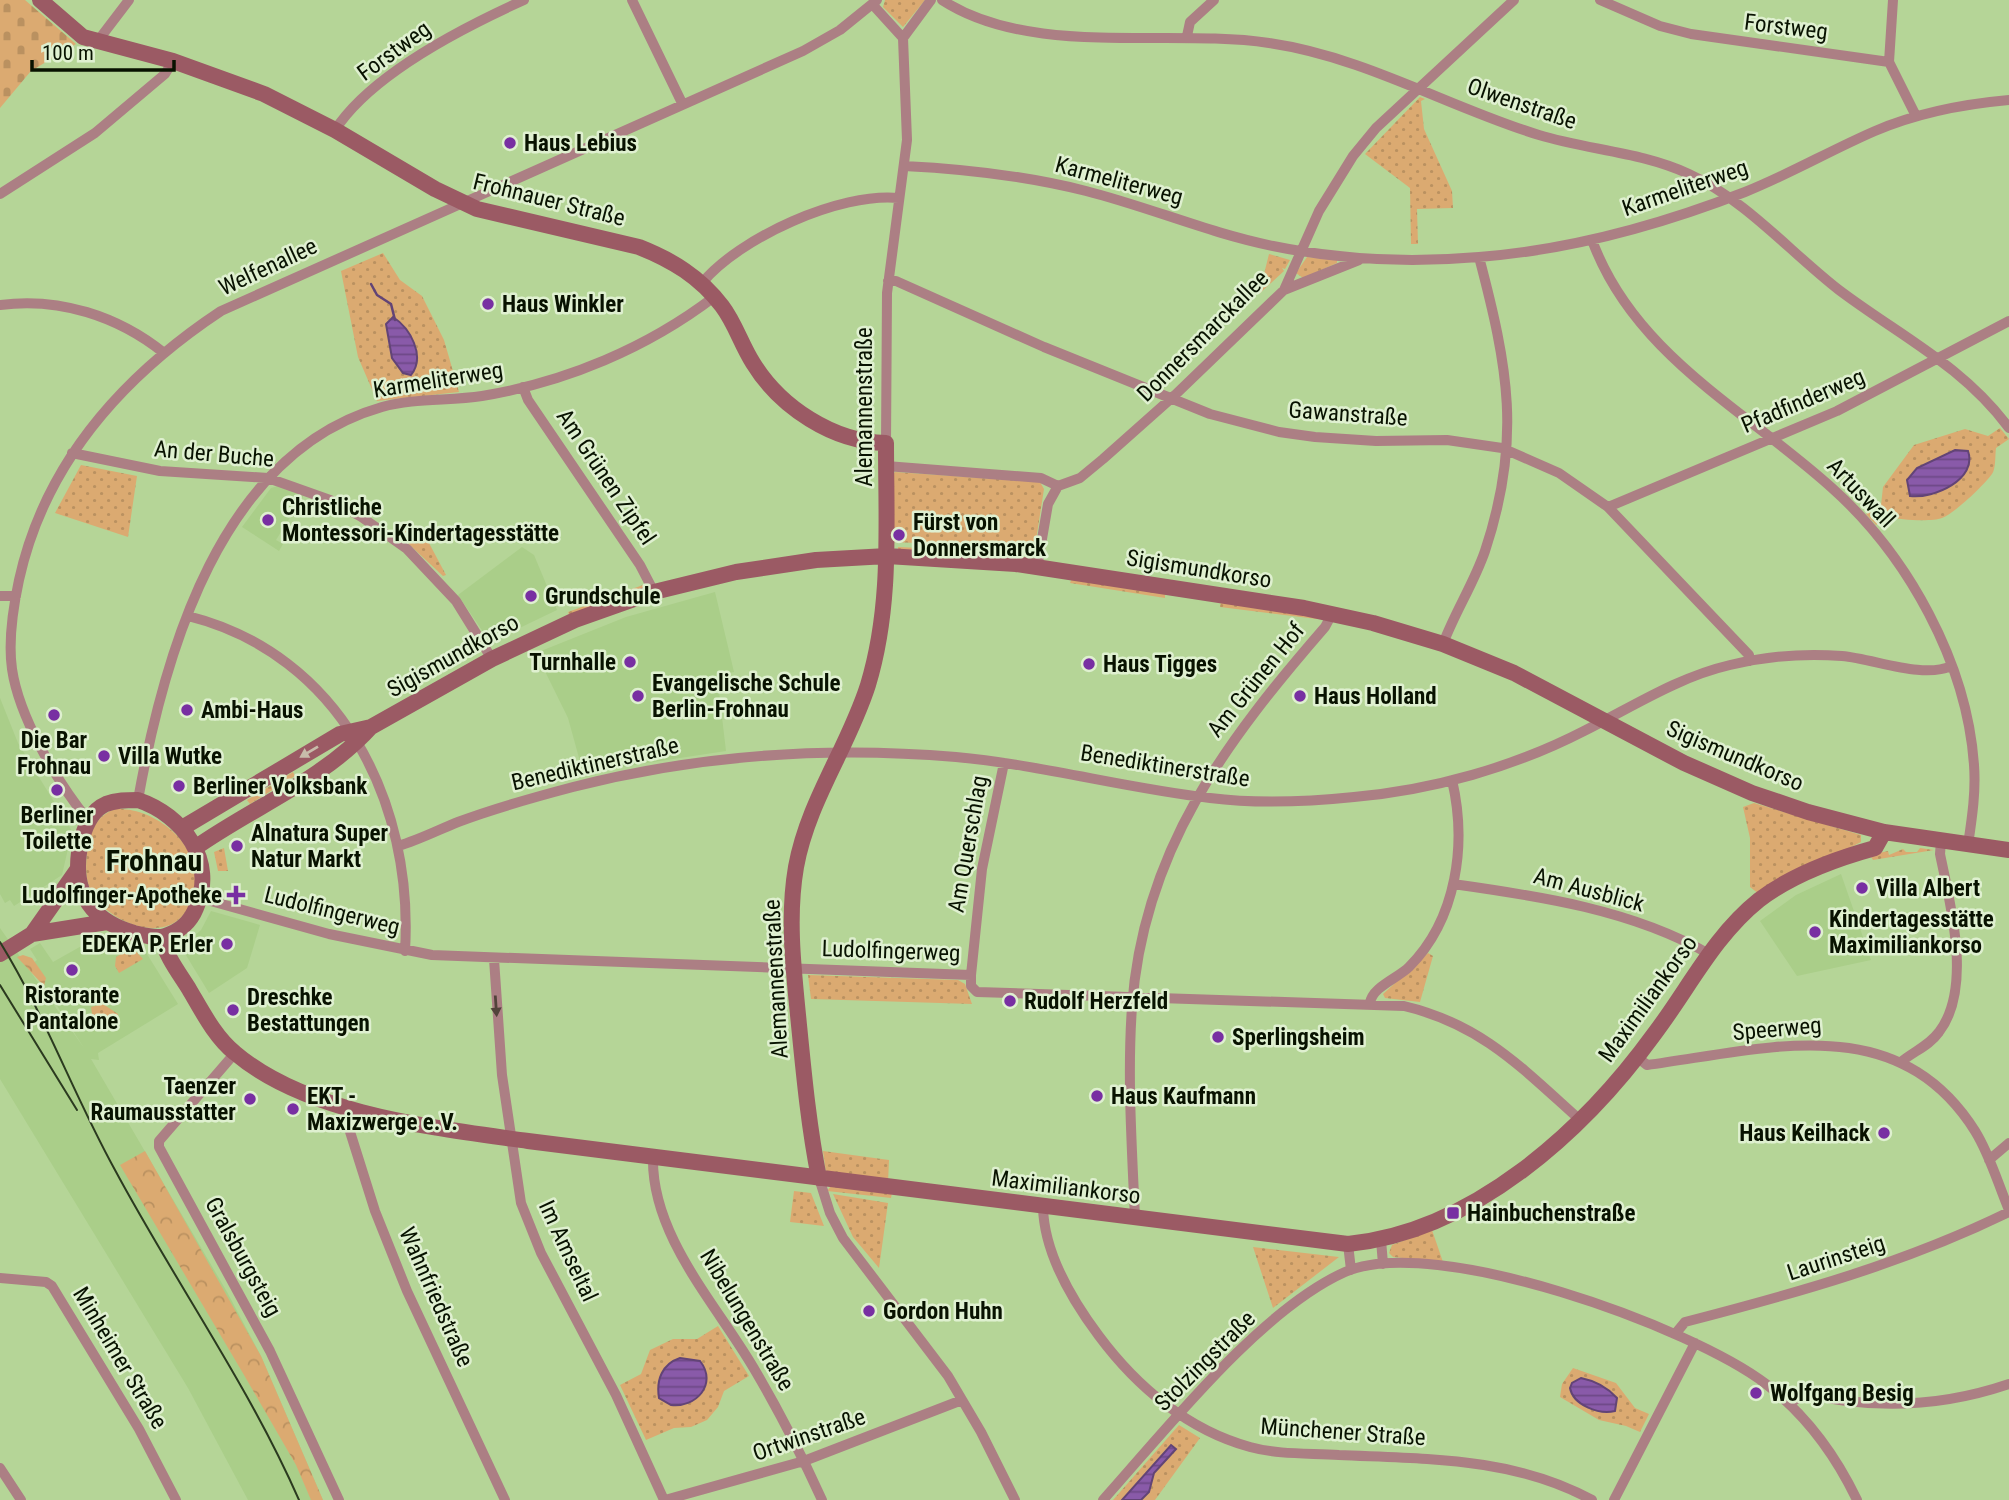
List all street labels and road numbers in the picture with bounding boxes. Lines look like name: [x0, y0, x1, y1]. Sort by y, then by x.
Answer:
street label: Forstweg: [1743, 8, 1829, 46]
street label: Forstweg: [352, 15, 436, 87]
street label: Olwenstraße: [1464, 73, 1580, 135]
street label: Karmeliterweg: [1052, 151, 1186, 211]
street label: Karmeliterweg: [1619, 154, 1751, 222]
street label: Frohnauer Straße: [470, 168, 628, 232]
street label: Welfenallee: [215, 233, 321, 301]
street label: Donnersmarckallee: [1132, 265, 1274, 407]
street label: Alemannenstraße: [851, 327, 878, 487]
street label: Karmeliterweg: [371, 356, 505, 404]
street label: Pfadfinderweg: [1737, 363, 1869, 439]
street label: Gawanstraße: [1288, 396, 1408, 432]
street label: Am Grünen Zipfel: [551, 404, 661, 550]
street label: An der Buche: [153, 435, 275, 473]
street label: Artuswall: [1821, 453, 1901, 533]
street label: Sigismundkorso: [1125, 544, 1273, 594]
street label: Sigismundkorso: [382, 609, 524, 703]
street label: Am Grünen Hof: [1202, 617, 1311, 743]
street label: Sigismundkorso: [1662, 715, 1808, 797]
street label: Benediktinerstraße: [509, 732, 681, 796]
street label: Benediktinerstraße: [1078, 739, 1252, 793]
street label: Am Querschlag: [943, 773, 993, 915]
street label: Am Ausblick: [1531, 862, 1648, 918]
street label: Ludolfingerweg: [261, 881, 403, 941]
street label: Alemannenstraße: [758, 899, 794, 1059]
street label: Maximiliankorso: [1593, 930, 1703, 1068]
street label: Ludolfingerweg: [821, 935, 961, 967]
street label: Speerweg: [1731, 1012, 1823, 1046]
street label: Maximiliankorso: [990, 1164, 1142, 1210]
street label: Gralsburgsteig: [199, 1193, 287, 1321]
street label: Im Amseltal: [533, 1196, 603, 1306]
street label: Wahnfriedstraße: [393, 1223, 479, 1371]
street label: Laurinsteig: [1784, 1230, 1888, 1286]
street label: Nibelungenstraße: [694, 1244, 800, 1396]
street label: Minheimer Straße: [67, 1282, 173, 1434]
street label: Stolzingstraße: [1149, 1305, 1261, 1417]
street label: Ortwinstraße: [749, 1403, 869, 1467]
street label: Münchener Straße: [1260, 1413, 1426, 1451]

